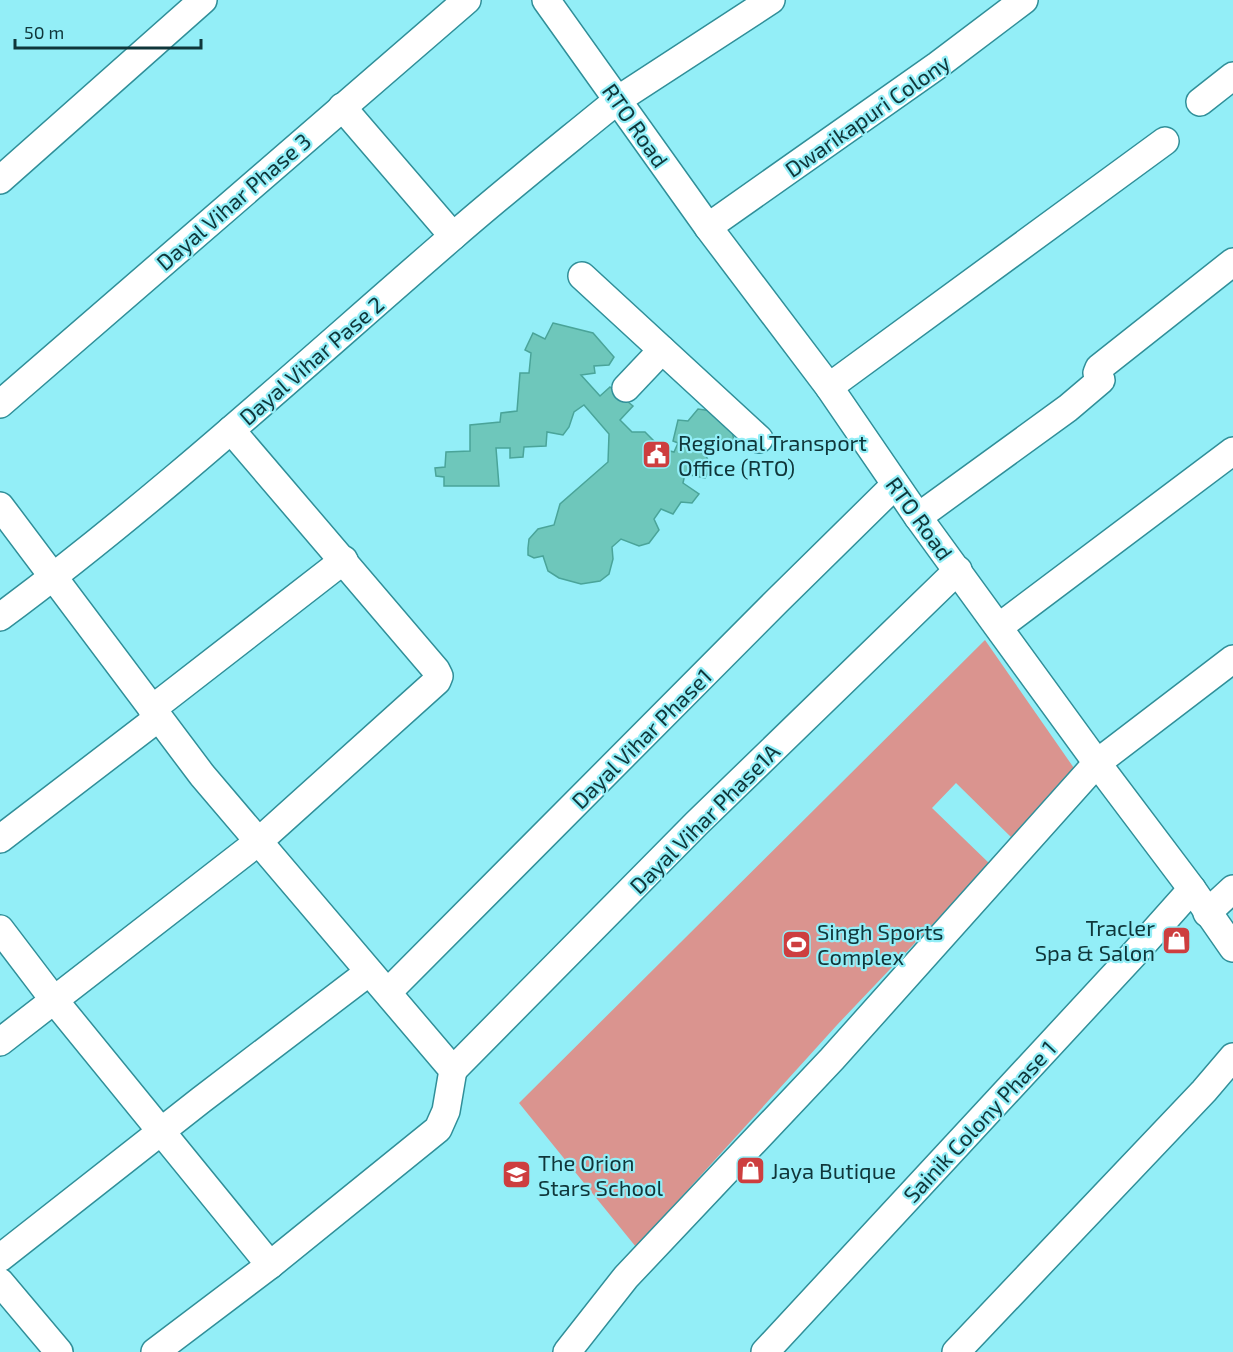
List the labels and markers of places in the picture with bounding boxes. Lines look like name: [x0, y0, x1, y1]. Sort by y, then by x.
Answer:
place label: Regional Transport Office (RTO): [678, 429, 867, 480]
public building icon: Regional Transport Office (RTO): [641, 439, 673, 471]
place label: Tracler Spa & Salon: [1035, 914, 1155, 965]
place label: Singh Sports Complex: [817, 918, 944, 969]
shop icon: Tracler Spa & Salon: [1160, 924, 1192, 956]
sports icon: Singh Sports Complex: [780, 928, 812, 960]
place label: The Orion Stars School: [538, 1149, 663, 1200]
shop icon: Jaya Butique: [734, 1154, 766, 1186]
place label: Jaya Butique: [771, 1157, 896, 1183]
school or university icon: The Orion Stars School: [501, 1159, 533, 1191]

